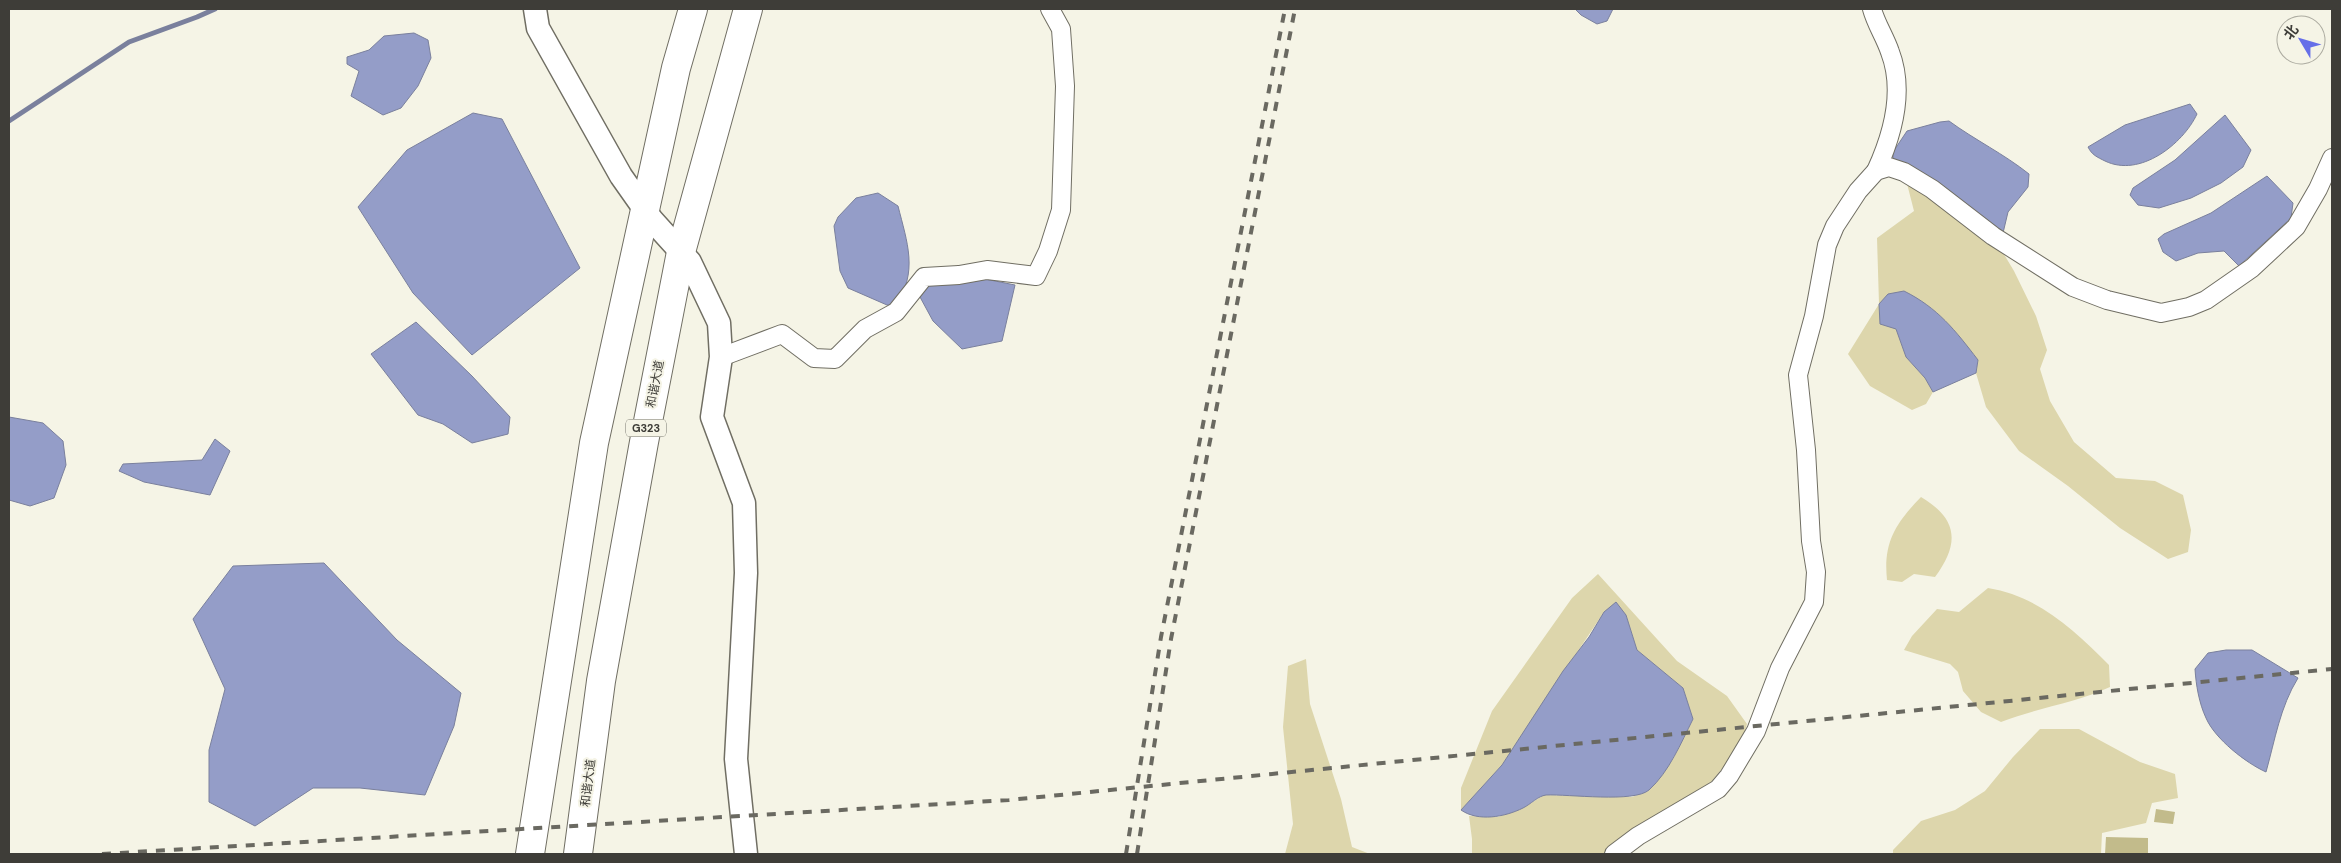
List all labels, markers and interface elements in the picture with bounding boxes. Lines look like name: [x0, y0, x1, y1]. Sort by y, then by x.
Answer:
north arrow: [2276, 15, 2326, 65]
text: 北: [2279, 21, 2302, 43]
street label: 和谐大道: [643, 359, 667, 409]
road number: G323: [626, 419, 666, 436]
street label: 和谐大道: [577, 758, 599, 808]

